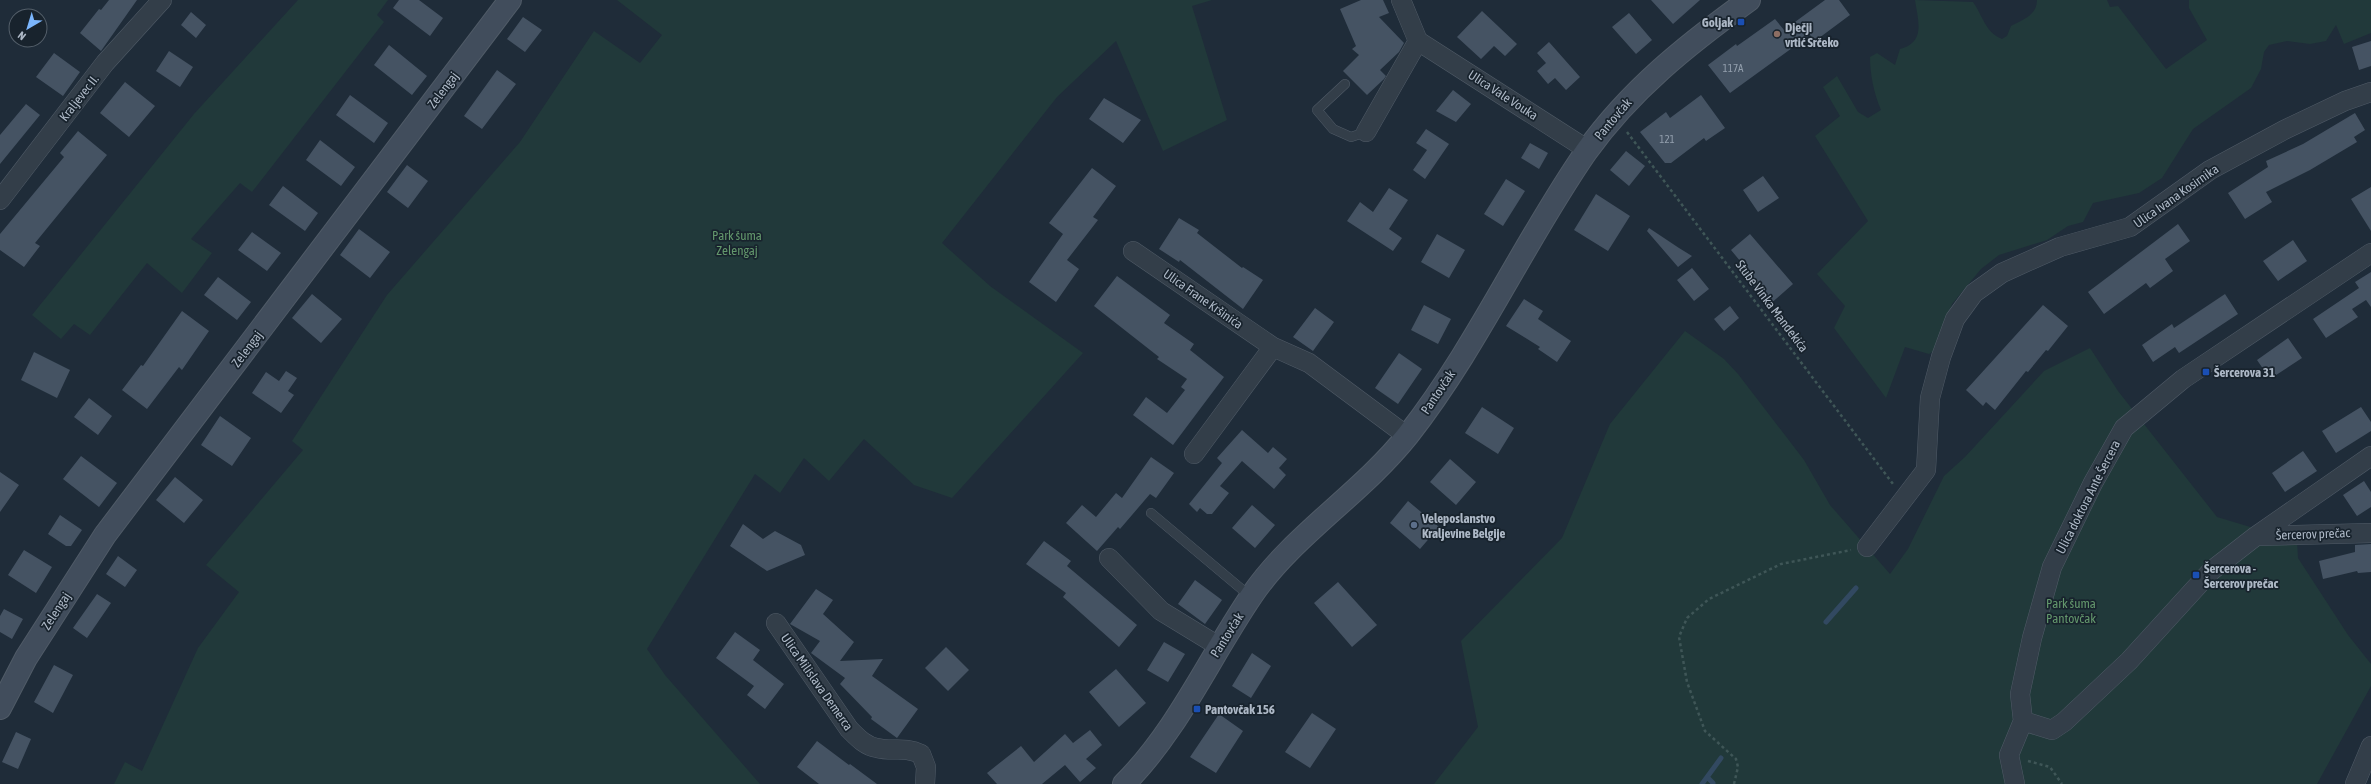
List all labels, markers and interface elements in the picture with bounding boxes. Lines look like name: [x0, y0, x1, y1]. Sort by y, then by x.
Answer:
north arrow: [8, 8, 48, 48]
place label: Goljak: [1702, 15, 1733, 30]
marker: Goljak: [1736, 17, 1746, 27]
place label: Dječji vrtić Srčeko: [1785, 20, 1839, 50]
text: N: [16, 29, 28, 43]
marker: Dječji vrtić Srčeko: [1772, 29, 1782, 39]
house number: 117A: [1723, 62, 1744, 74]
street label: Ulica Vale Vouka: [1465, 67, 1541, 123]
street label: Zelengaj: [424, 69, 462, 111]
street label: Kraljevec II.: [56, 72, 102, 124]
street label: Pantovčak: [1591, 95, 1635, 143]
house number: 121: [1659, 133, 1675, 145]
street label: Ulica Ivana Kosirnika: [2131, 161, 2221, 231]
park label: Park šuma Zelengaj: [712, 228, 762, 258]
street label: Stube Vinka Mandekića: [1733, 257, 1811, 355]
street label: Ulica Frane Kršinića: [1160, 266, 1246, 332]
street label: Zelengaj: [228, 328, 266, 370]
place label: Šercerova 31: [2214, 365, 2275, 380]
street label: Pantovčak: [1418, 367, 1458, 417]
marker: Šercerova 31: [2201, 367, 2211, 377]
street label: Ulica doktora Ante Šercera: [2053, 438, 2123, 556]
place label: Veleposlanstvo Kraljevine Belgije: [1421, 511, 1505, 541]
marker: Veleposlanstvo Kraljevine Belgije: [1409, 520, 1419, 530]
street label: Šercerov prečac: [2276, 525, 2351, 543]
place label: Šercerova - Šercerov prečac: [2204, 561, 2279, 591]
marker: Šercerova - Šercerov prečac: [2191, 570, 2201, 580]
street label: Zelengaj: [38, 589, 74, 633]
park label: Park šuma Pantovčak: [2046, 596, 2096, 626]
street label: Pantovčak: [1207, 610, 1247, 660]
street label: Ulica Milislava Demerca: [778, 631, 856, 733]
place label: Pantovčak 156: [1205, 702, 1275, 717]
marker: Pantovčak 156: [1192, 704, 1202, 714]

